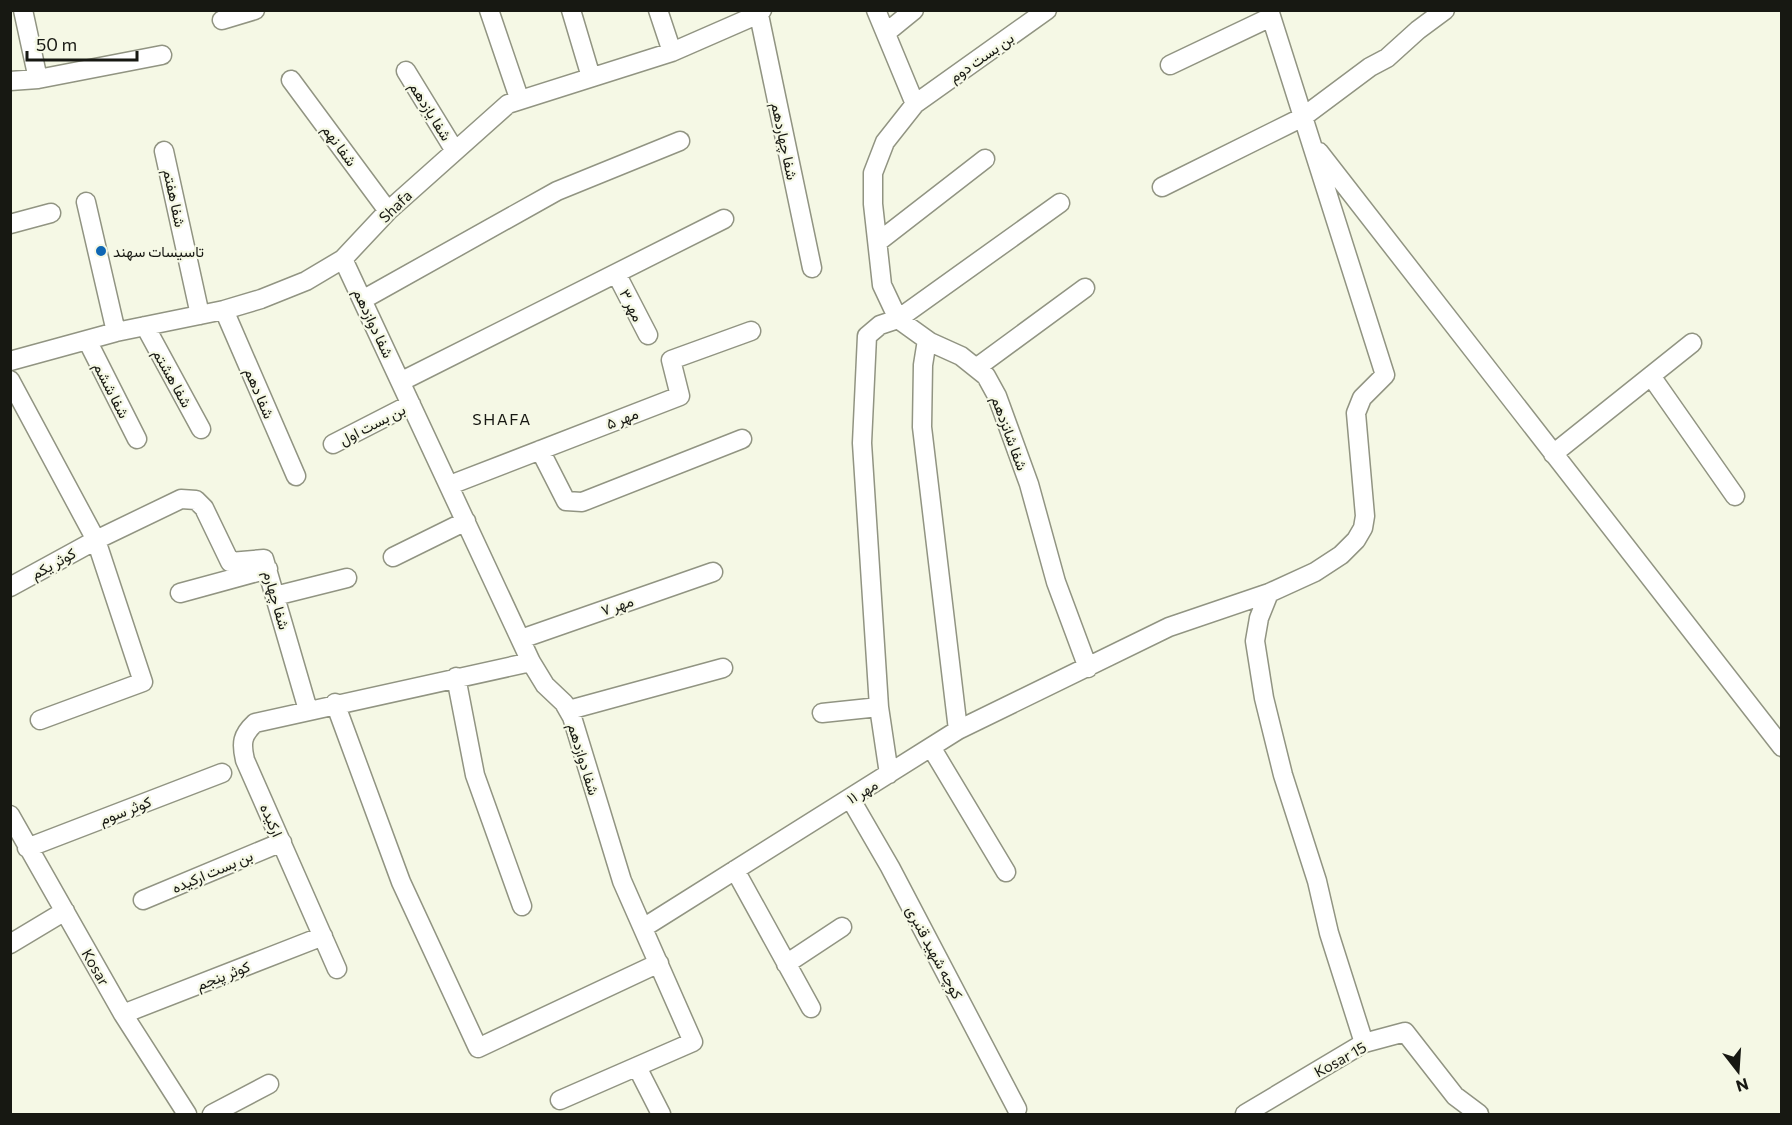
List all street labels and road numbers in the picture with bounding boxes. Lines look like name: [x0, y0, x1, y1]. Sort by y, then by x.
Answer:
street label: بن بست دوم: [945, 28, 1018, 87]
street label: شفا یازدهم: [404, 78, 456, 145]
street label: شفا چهاردهم: [766, 101, 802, 182]
street label: شفا نهم: [317, 121, 361, 171]
street label: شفا هفتم: [158, 167, 190, 229]
street label: Shafa: [375, 186, 415, 226]
street label: شفا دوازدهم: [348, 285, 398, 362]
street label: مهر ۳: [615, 286, 648, 325]
street label: شفا هشتم: [148, 346, 196, 411]
street label: شفا ششم: [89, 359, 134, 422]
street label: شفا دهم: [239, 365, 279, 422]
street label: شفا شانزدهم: [986, 393, 1032, 473]
street label: بن بست اول: [336, 400, 409, 450]
street label: مهر ۵: [603, 404, 641, 433]
street label: کوثر یکم: [27, 543, 80, 584]
street label: شفا چهارم: [258, 568, 294, 632]
street label: مهر ۷: [598, 591, 636, 620]
street label: شفا دوازدهم: [563, 721, 604, 798]
street label: مهر ۱۱: [843, 775, 881, 808]
street label: کوثر سوم: [97, 792, 154, 830]
street label: ارکیده: [256, 801, 287, 840]
street label: بن بست ارکیده: [169, 846, 256, 898]
street label: کوچه شهید قنبری: [901, 902, 967, 1003]
street label: Kosar: [78, 946, 114, 988]
street label: کوثر پنجم: [194, 956, 253, 995]
street label: Kosar 15: [1311, 1037, 1369, 1081]

